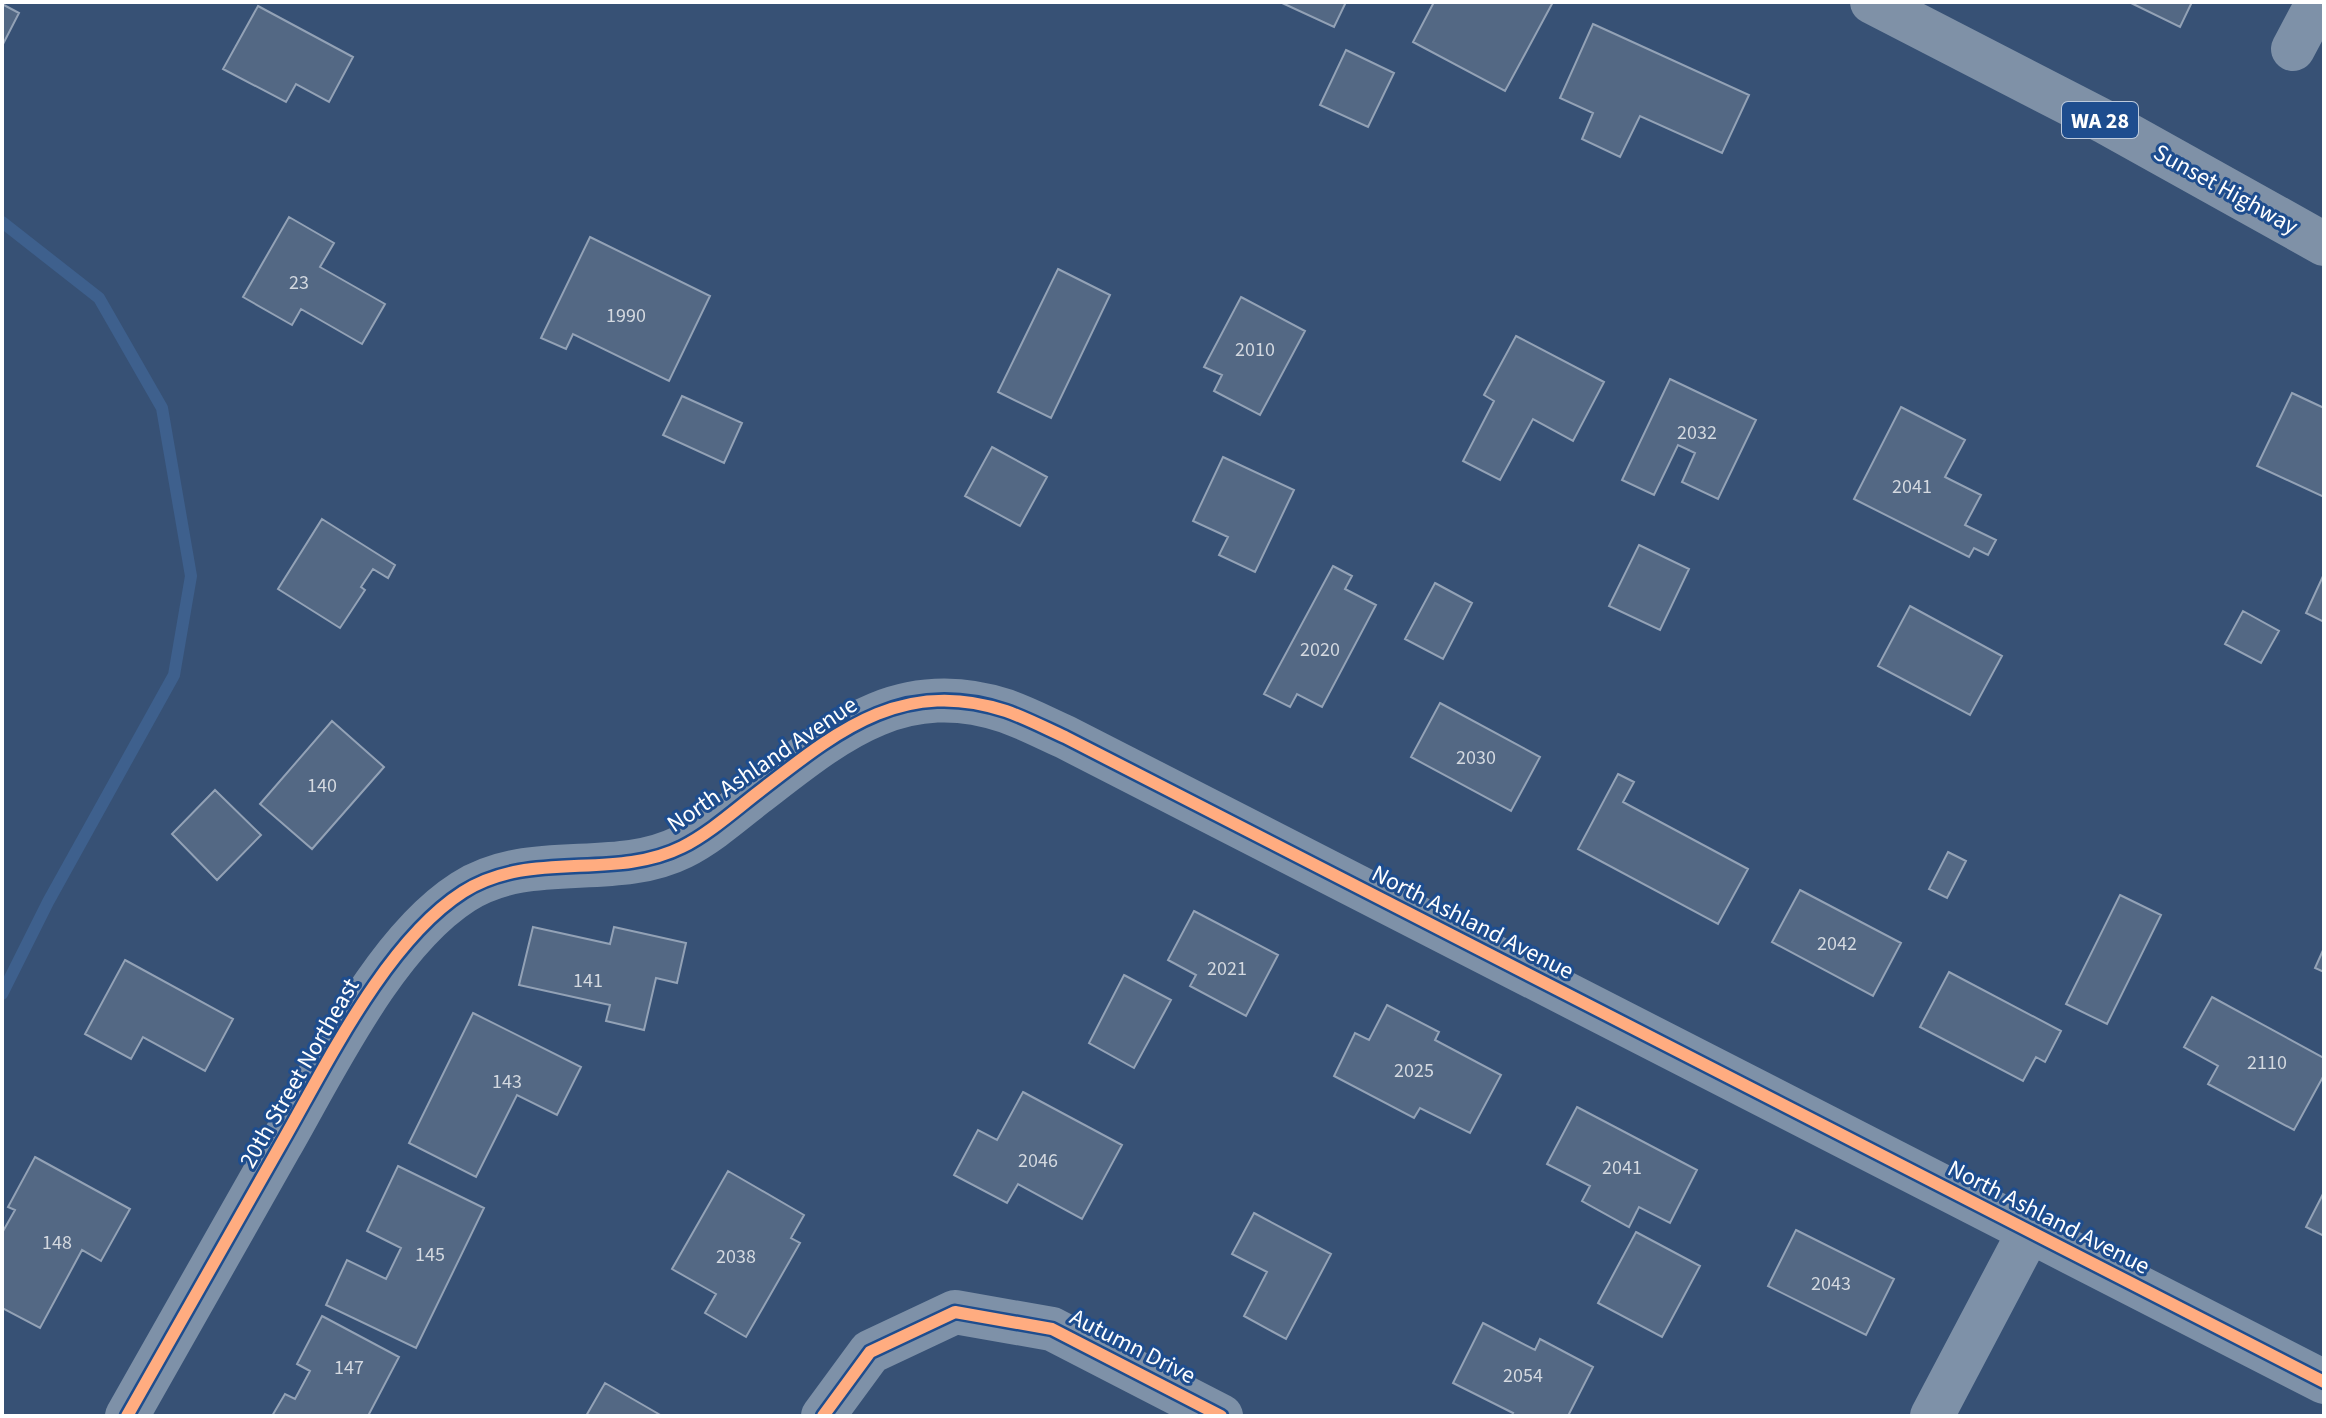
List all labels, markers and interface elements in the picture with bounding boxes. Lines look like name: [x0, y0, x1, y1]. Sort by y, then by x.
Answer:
road number: WA 28: [2062, 102, 2138, 138]
street label: Sunset Highway: [2147, 135, 2304, 244]
house number: 23: [289, 269, 309, 297]
house number: 1990: [606, 302, 646, 330]
house number: 2010: [1235, 336, 1275, 364]
house number: 2032: [1677, 419, 1717, 447]
house number: 2041: [1892, 473, 1932, 501]
house number: 2020: [1300, 636, 1340, 664]
street label: North Ashland Avenue: [660, 688, 864, 841]
house number: 2030: [1456, 744, 1496, 772]
house number: 140: [307, 772, 337, 800]
street label: North Ashland Avenue: [1366, 856, 1580, 989]
house number: 2042: [1817, 930, 1857, 958]
house number: 2021: [1207, 955, 1247, 983]
house number: 141: [573, 967, 603, 995]
street label: 20th Street Northeast: [231, 972, 368, 1175]
house number: 2110: [2247, 1049, 2287, 1077]
house number: 2025: [1394, 1057, 1434, 1085]
house number: 143: [492, 1068, 522, 1096]
house number: 2046: [1018, 1147, 1058, 1175]
street label: North Ashland Avenue: [1942, 1151, 2156, 1284]
house number: 2041: [1602, 1154, 1642, 1182]
house number: 148: [42, 1229, 72, 1257]
house number: 145: [415, 1241, 445, 1269]
house number: 2038: [716, 1243, 756, 1271]
house number: 2043: [1811, 1270, 1851, 1298]
street label: Autumn Drive: [1064, 1300, 1202, 1393]
house number: 147: [334, 1354, 364, 1382]
house number: 2054: [1503, 1362, 1543, 1390]

